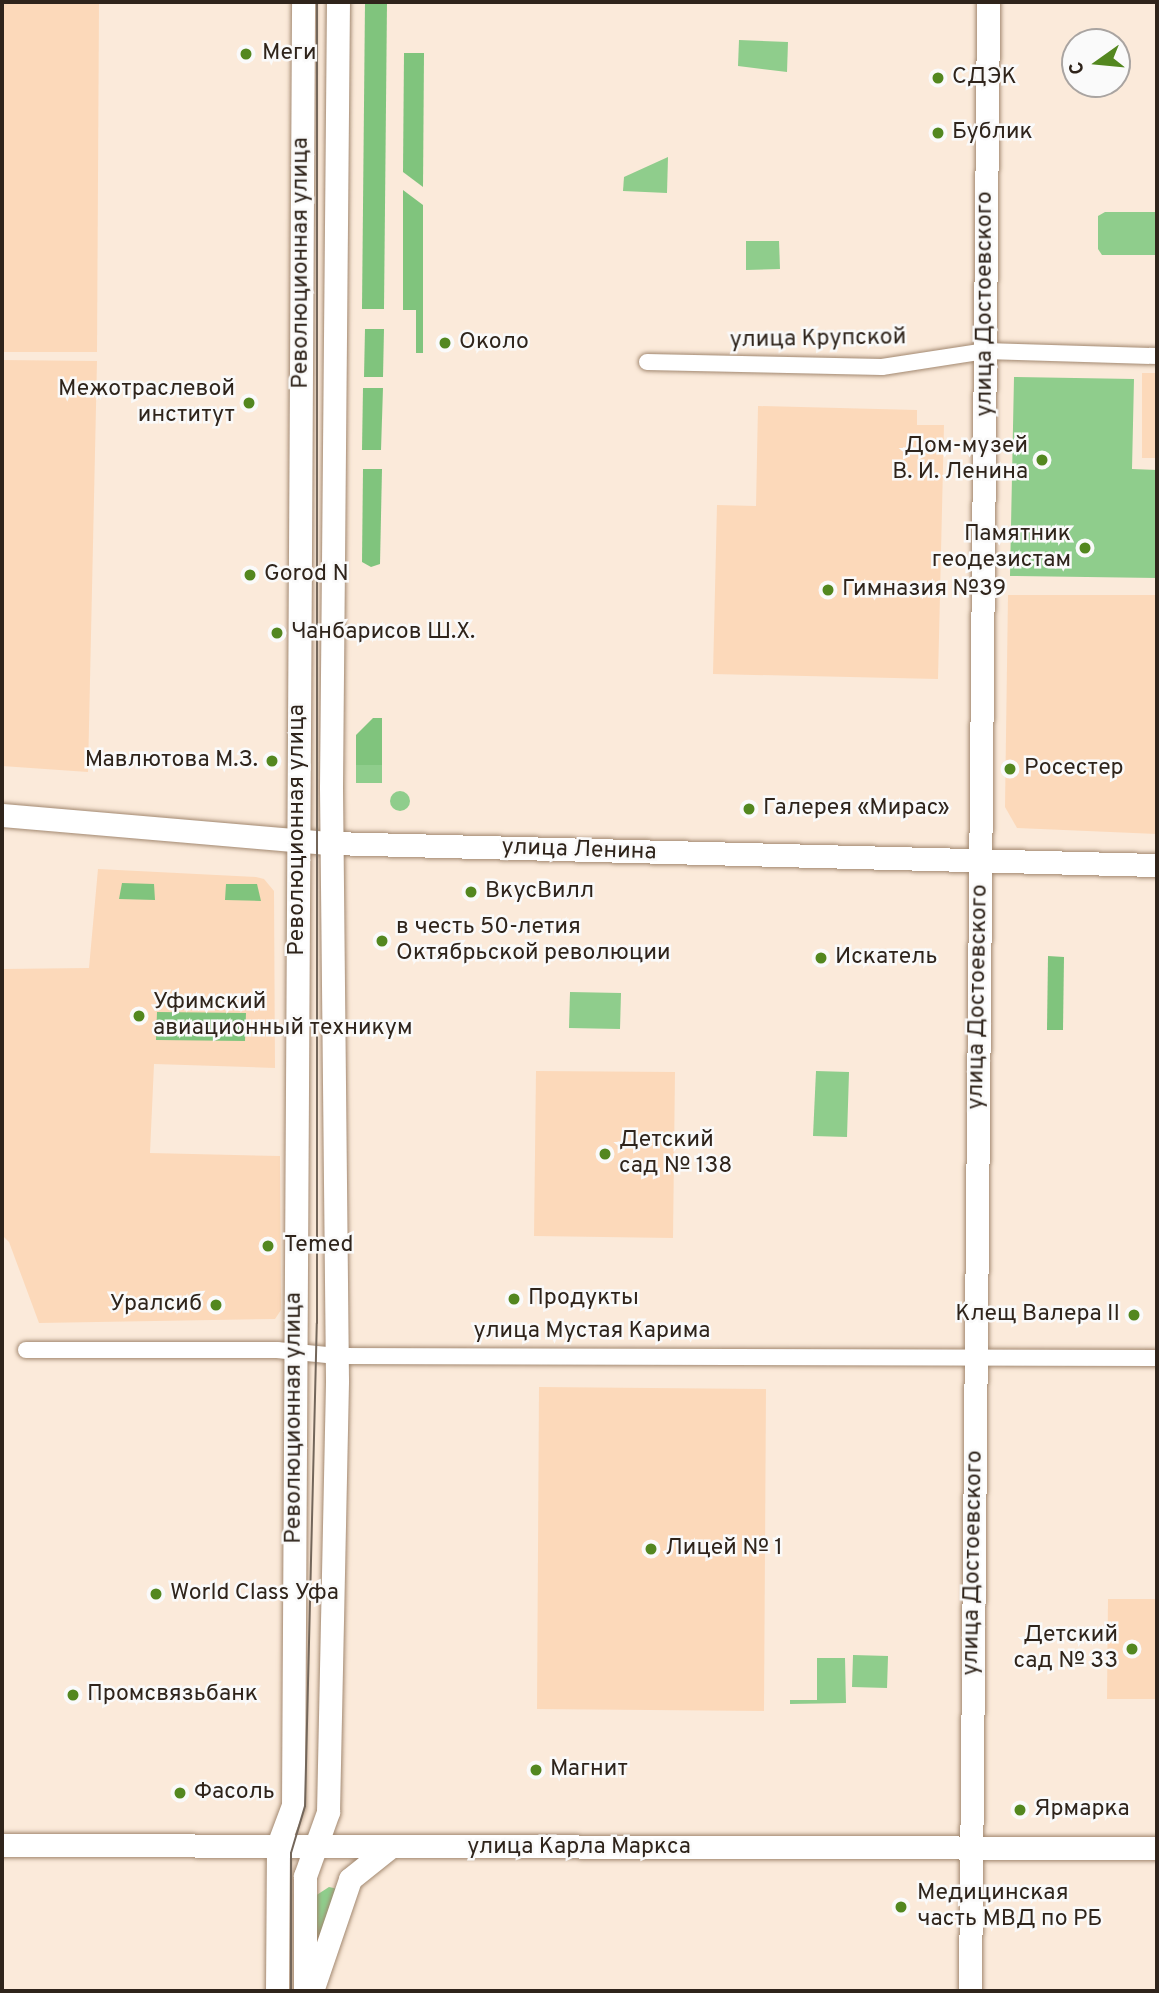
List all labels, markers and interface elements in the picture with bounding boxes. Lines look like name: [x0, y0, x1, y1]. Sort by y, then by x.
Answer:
north arrow: [1061, 28, 1131, 98]
place label: Меги: [262, 40, 316, 68]
marker: Меги: [236, 44, 256, 64]
text: С: [1064, 59, 1091, 77]
place label: СДЭК: [952, 64, 1017, 92]
marker: СДЭК: [930, 70, 946, 86]
place label: Бублик: [952, 119, 1033, 147]
marker: Бублик: [930, 125, 946, 141]
street label: Революционная улица: [288, 137, 316, 389]
street label: улица Достоевского: [972, 191, 1000, 417]
street label: улица Крупской: [729, 325, 907, 355]
place label: Около: [459, 329, 529, 357]
marker: Около: [437, 335, 453, 351]
place label: Межотраслевой институт: [58, 376, 235, 430]
marker: Межотраслевой институт: [241, 395, 257, 411]
place label: Дом-музей В. И. Ленина: [892, 433, 1028, 487]
marker: Дом-музей В. И. Ленина: [1034, 452, 1050, 468]
place label: Памятник геодезистам: [932, 521, 1071, 575]
marker: Памятник геодезистам: [1077, 540, 1093, 556]
place label: Gorod N: [264, 561, 349, 589]
marker: Gorod N: [242, 567, 258, 583]
place label: Гимназия №39: [842, 576, 1006, 604]
marker: Гимназия №39: [820, 582, 836, 598]
place label: Чанбарисов Ш.Х.: [291, 619, 475, 647]
marker: Чанбарисов Ш.Х.: [269, 625, 285, 641]
street label: Революционная улица: [284, 704, 312, 956]
place label: Мавлютова М.З.: [85, 747, 258, 775]
marker: Мавлютова М.З.: [264, 753, 280, 769]
place label: Росестер: [1024, 755, 1124, 783]
marker: Росестер: [1002, 761, 1018, 777]
place label: Галерея «Мирас»: [763, 795, 950, 823]
marker: Галерея «Мирас»: [741, 801, 757, 817]
street label: улица Ленина: [501, 835, 657, 867]
place label: ВкусВилл: [485, 878, 594, 906]
marker: ВкусВилл: [463, 884, 479, 900]
street label: улица Достоевского: [963, 884, 995, 1110]
place label: в честь 50-летия Октябрьской революции: [396, 914, 671, 968]
marker: в честь 50-летия Октябрьской революции: [374, 933, 390, 949]
place label: Искатель: [835, 944, 937, 972]
marker: Искатель: [813, 950, 829, 966]
place label: Уфимский авиационный техникум: [153, 989, 413, 1043]
marker: Уфимский авиационный техникум: [131, 1008, 147, 1024]
place label: Детский сад № 138: [619, 1127, 732, 1181]
marker: Детский сад № 138: [597, 1146, 613, 1162]
place label: Temed: [284, 1232, 353, 1260]
marker: Temed: [258, 1236, 278, 1256]
place label: Продукты: [528, 1285, 639, 1313]
place label: Уралсиб: [110, 1291, 202, 1319]
marker: Продукты: [506, 1291, 522, 1307]
street label: Революционная улица: [281, 1292, 309, 1544]
marker: Уралсиб: [208, 1297, 224, 1313]
place label: Клещ Валера II: [955, 1301, 1120, 1329]
marker: Клещ Валера II: [1126, 1307, 1142, 1323]
street label: улица Мустая Карима: [474, 1318, 710, 1346]
street label: улица Достоевского: [958, 1450, 990, 1676]
place label: Лицей № 1: [665, 1535, 783, 1563]
marker: Лицей № 1: [643, 1541, 659, 1557]
place label: World Class Уфа: [170, 1580, 339, 1608]
marker: World Class Уфа: [148, 1586, 164, 1602]
place label: Детский сад № 33: [1013, 1622, 1118, 1676]
marker: Детский сад № 33: [1124, 1641, 1140, 1657]
place label: Промсвязьбанк: [87, 1681, 258, 1709]
marker: Промсвязьбанк: [65, 1687, 81, 1703]
place label: Магнит: [550, 1756, 628, 1784]
marker: Магнит: [528, 1762, 544, 1778]
place label: Фасоль: [194, 1779, 275, 1807]
marker: Фасоль: [172, 1785, 188, 1801]
place label: Ярмарка: [1034, 1796, 1130, 1824]
marker: Ярмарка: [1012, 1802, 1028, 1818]
street label: улица Карла Маркса: [467, 1834, 691, 1862]
place label: Медицинская часть МВД по РБ: [917, 1880, 1102, 1934]
marker: Медицинская часть МВД по РБ: [891, 1897, 911, 1917]

